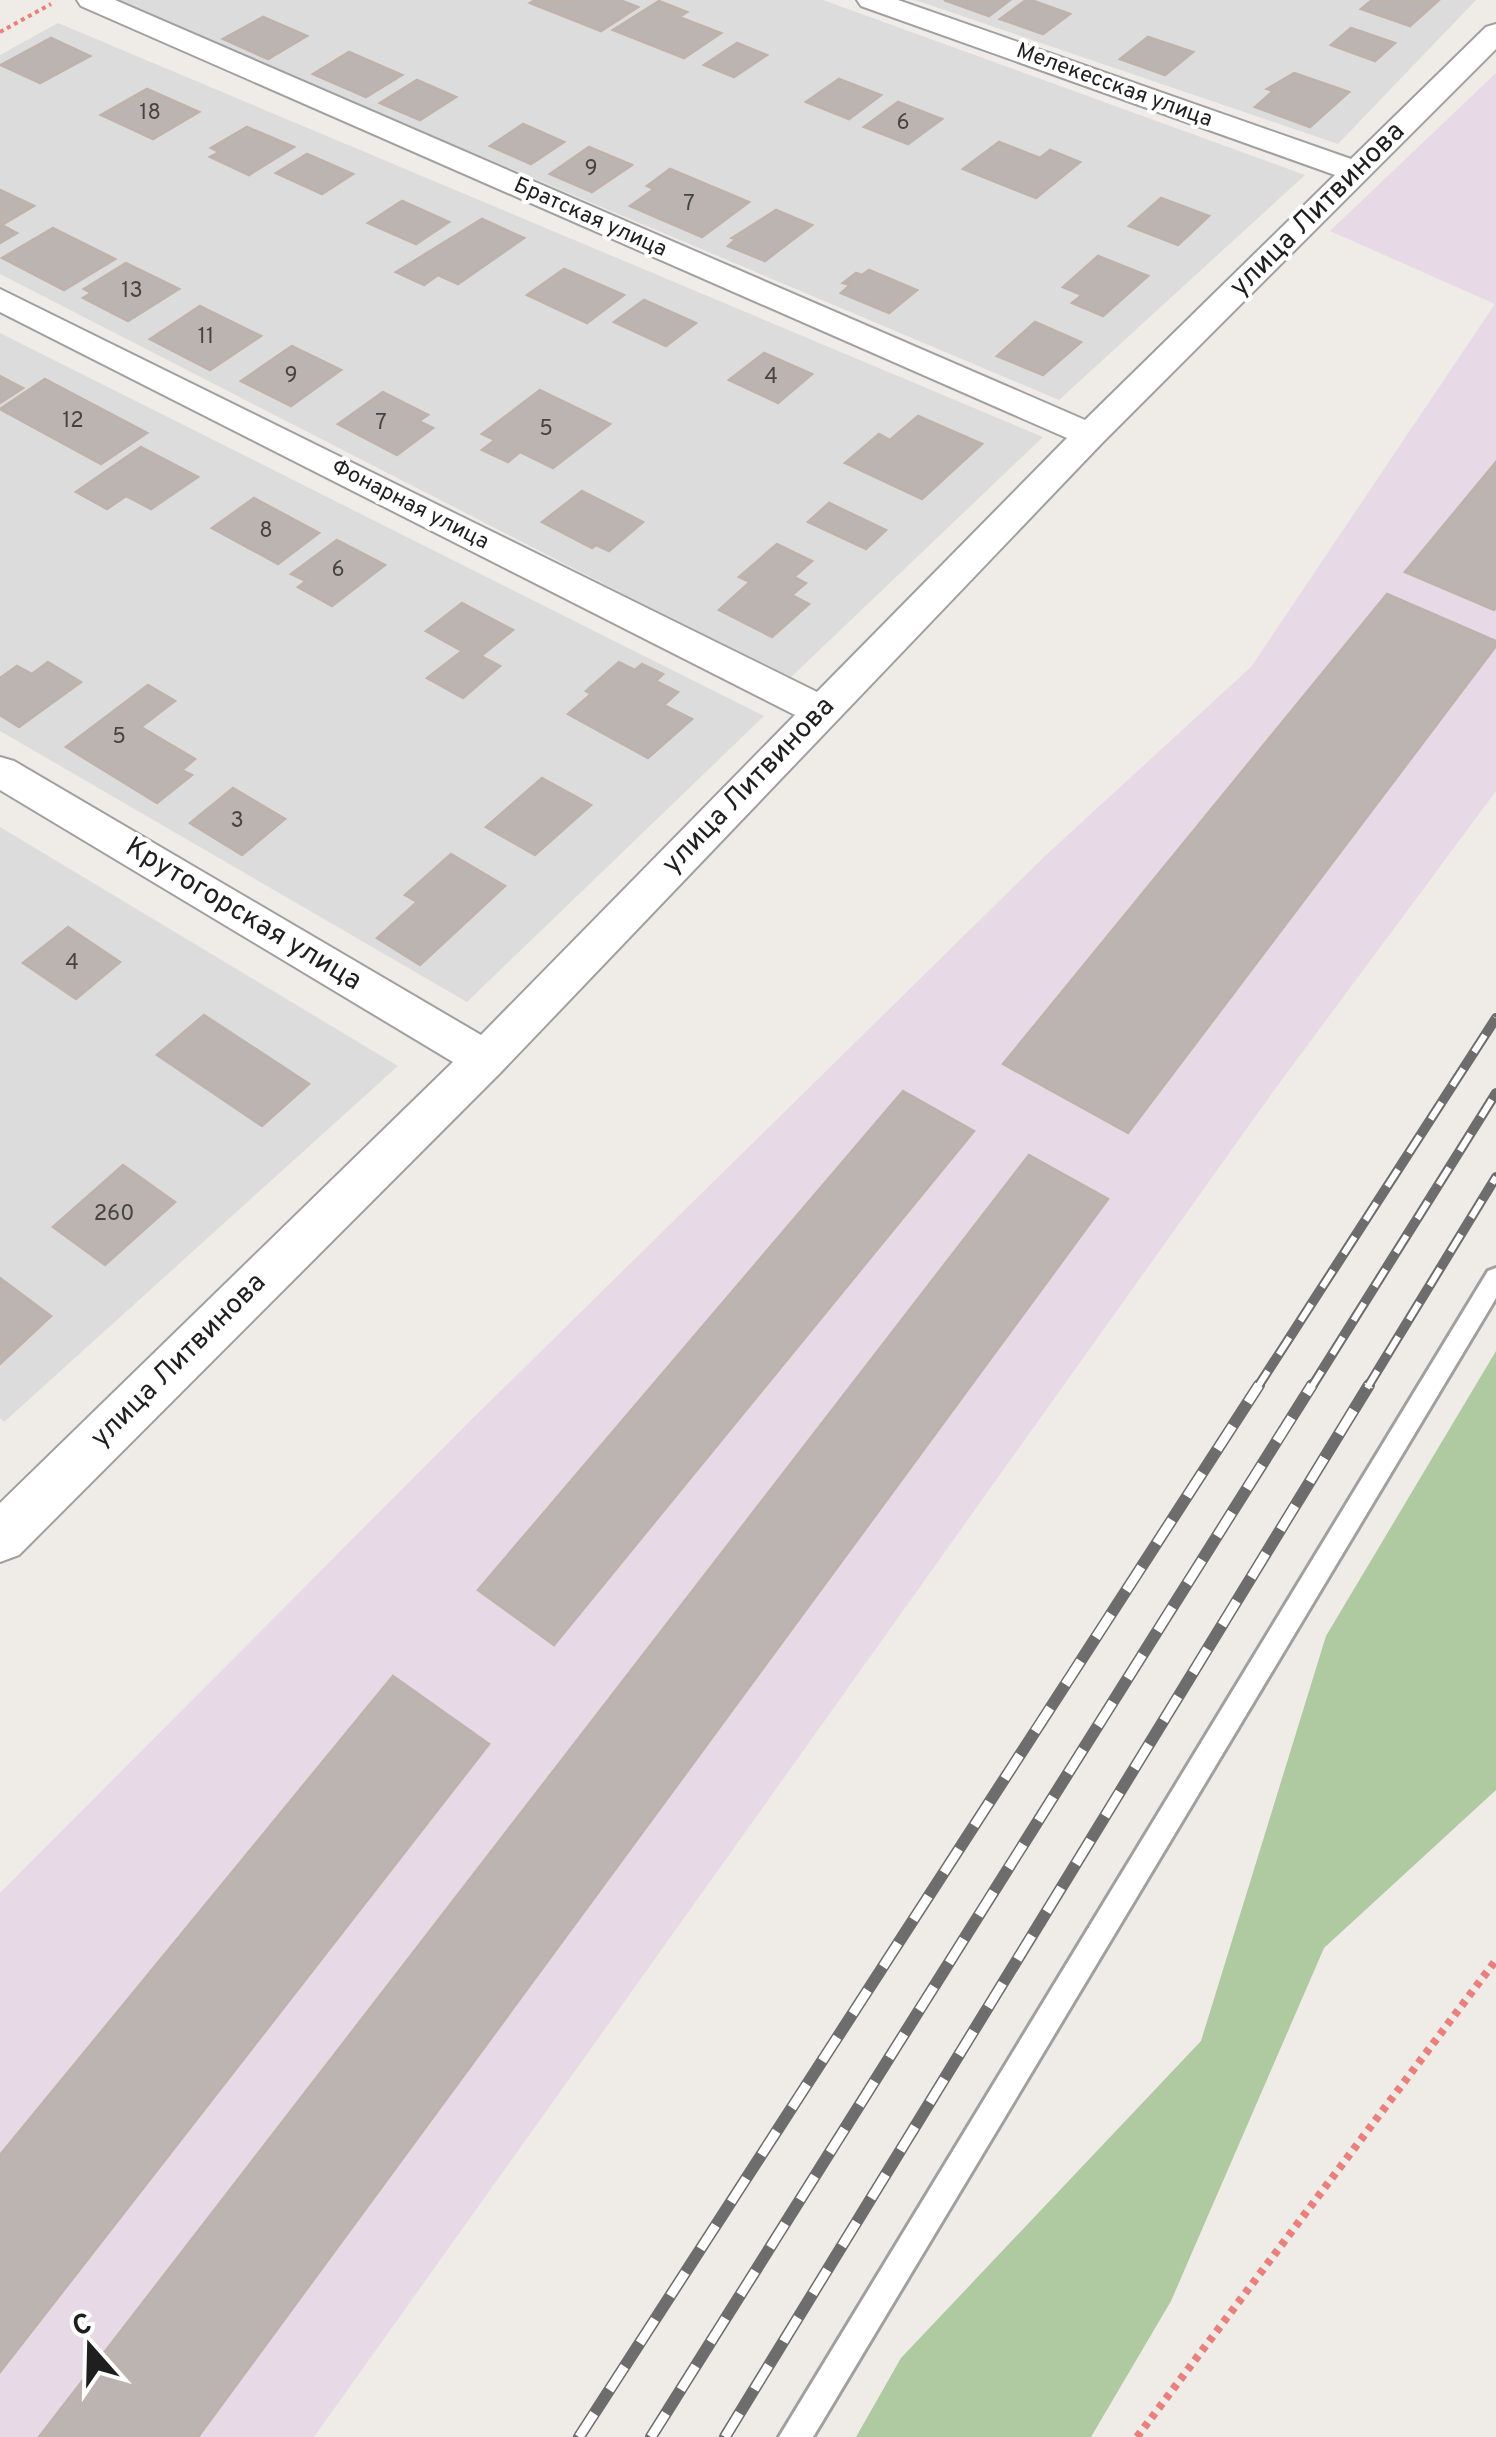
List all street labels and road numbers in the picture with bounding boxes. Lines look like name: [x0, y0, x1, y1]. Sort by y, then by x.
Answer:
street label: Мелекесская улица: [1012, 38, 1216, 134]
street label: улица Литвинова: [1223, 115, 1413, 305]
street label: Братская улица: [509, 172, 671, 264]
street label: Фонарная улица: [327, 454, 493, 556]
street label: улица Литвинова: [655, 689, 843, 883]
street label: Крутогорская улица: [118, 830, 368, 1000]
street label: улица Литвинова: [84, 1266, 274, 1456]

